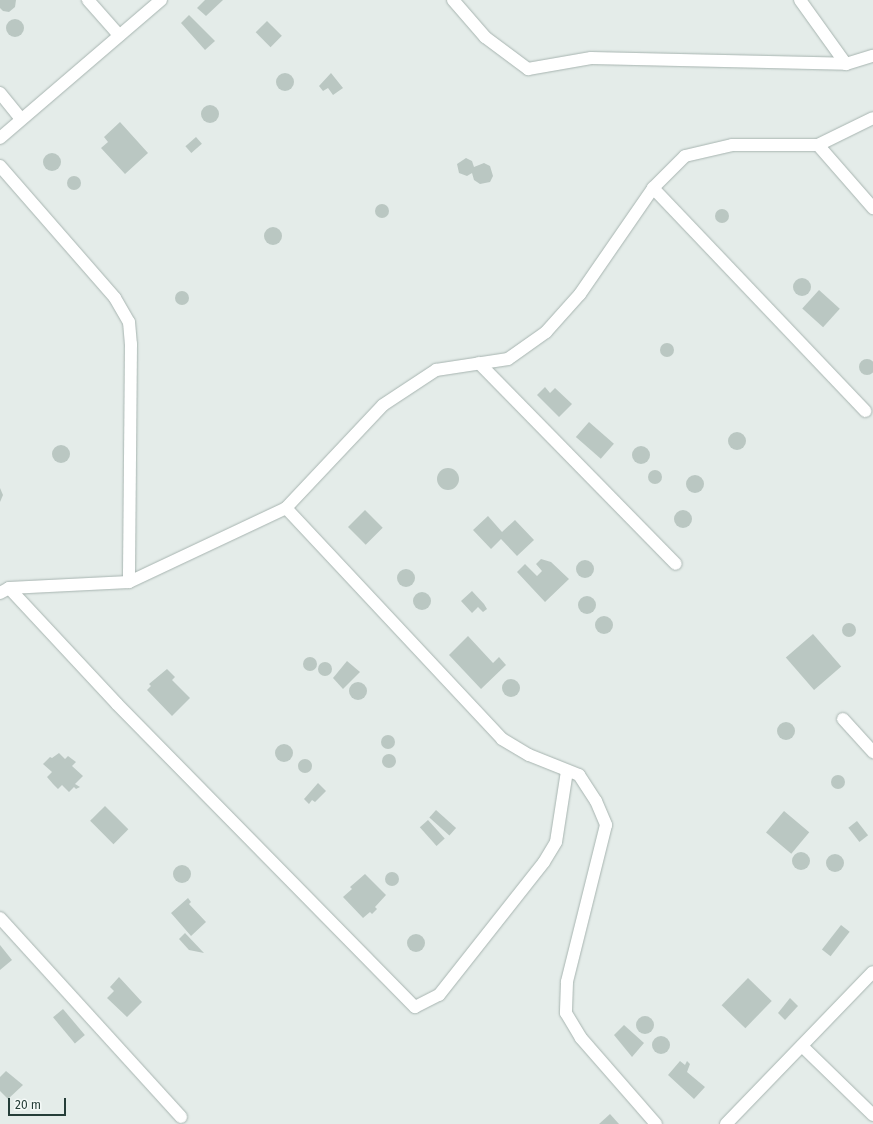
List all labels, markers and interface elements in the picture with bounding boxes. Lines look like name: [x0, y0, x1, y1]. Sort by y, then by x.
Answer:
scale bar: [10, 1090, 68, 1116]
text: 20 m: [15, 1098, 41, 1112]

